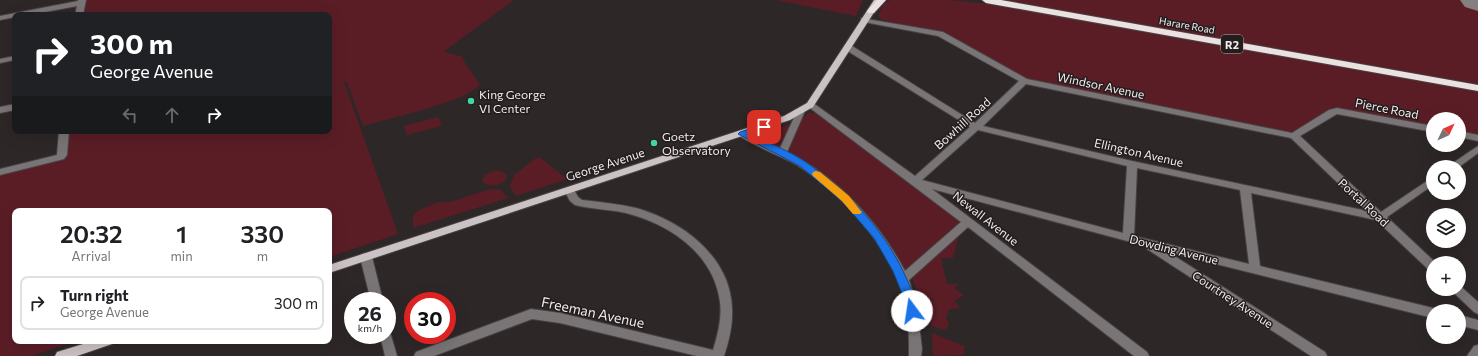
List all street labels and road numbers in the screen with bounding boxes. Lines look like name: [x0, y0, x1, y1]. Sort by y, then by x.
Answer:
street label: Harare Road: [1158, 14, 1216, 36]
road number: R2: [1221, 35, 1243, 53]
street label: Windsor Avenue: [1056, 69, 1146, 101]
street label: Bowhill Road: [931, 94, 993, 152]
street label: Pierce Road: [1354, 95, 1420, 121]
street label: Ellington Avenue: [1093, 135, 1185, 169]
street label: George Avenue: [564, 145, 646, 183]
street label: Portal Road: [1336, 175, 1392, 229]
street label: Newall Avenue: [950, 188, 1022, 248]
street label: Dowding Avenue: [1128, 231, 1220, 267]
street label: Courtney Avenue: [1190, 268, 1276, 330]
street label: Freeman Avenue: [540, 293, 646, 331]

